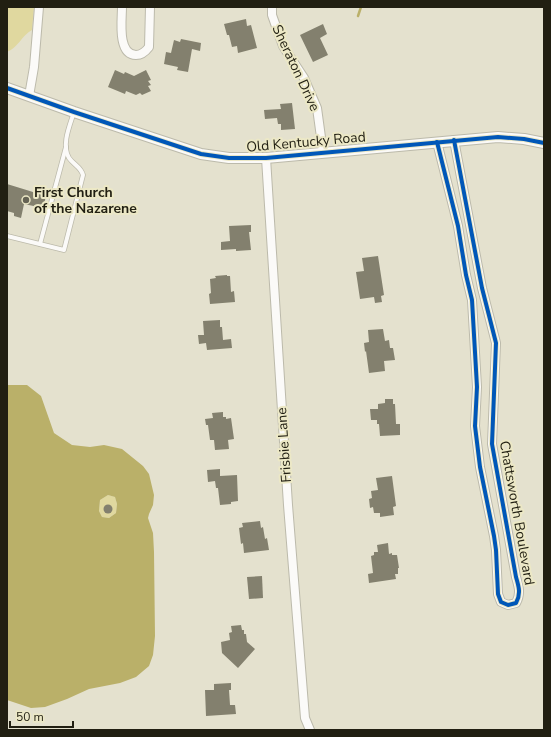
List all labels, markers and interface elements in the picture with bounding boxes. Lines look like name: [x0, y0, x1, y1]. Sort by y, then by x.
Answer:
street label: Sheraton Drive: [268, 22, 324, 114]
street label: Old Kentucky Road: [245, 127, 367, 157]
place label: First Church of the Nazarene: [34, 183, 137, 218]
marker: First Church of the Nazarene: [21, 195, 31, 205]
street label: Frisbie Lane: [272, 407, 296, 483]
street label: Chattsworth Boulevard: [495, 439, 539, 587]
scale bar: [10, 703, 73, 729]
text: 50 m: [16, 709, 44, 725]

